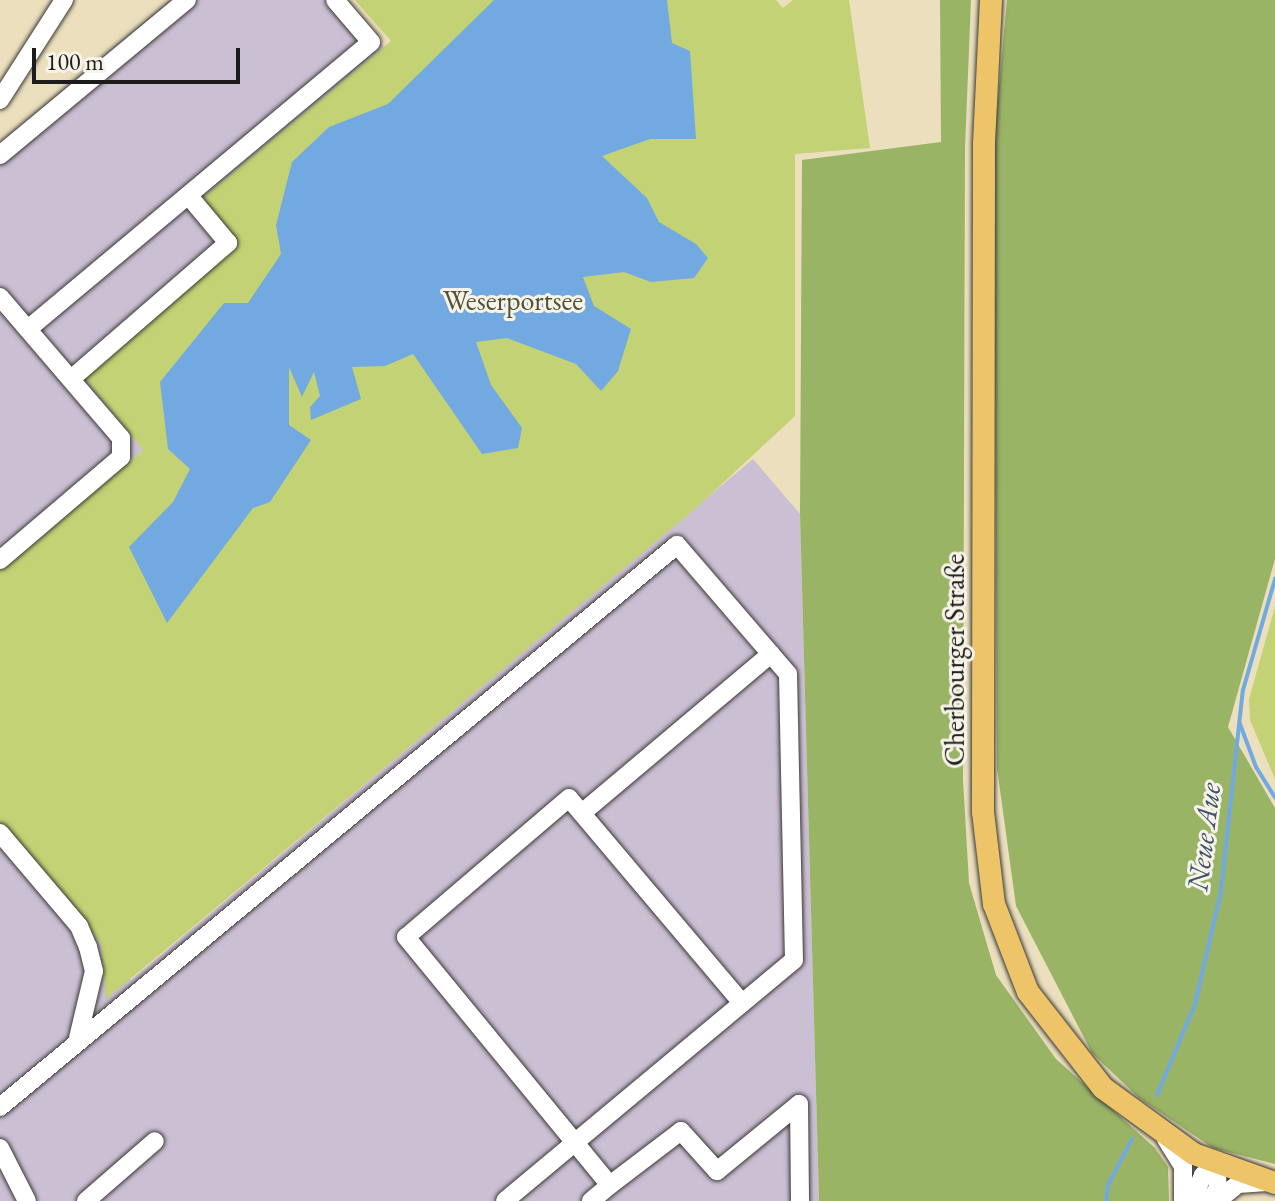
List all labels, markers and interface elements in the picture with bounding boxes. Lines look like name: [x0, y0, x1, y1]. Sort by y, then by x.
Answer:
scale bar: [36, 32, 244, 82]
text: 100 m: [46, 46, 104, 77]
park label: Weserportsee: [443, 283, 583, 317]
street label: Cherbourger Straße: [937, 554, 971, 766]
water label: Neue Aue: [1179, 781, 1229, 893]

